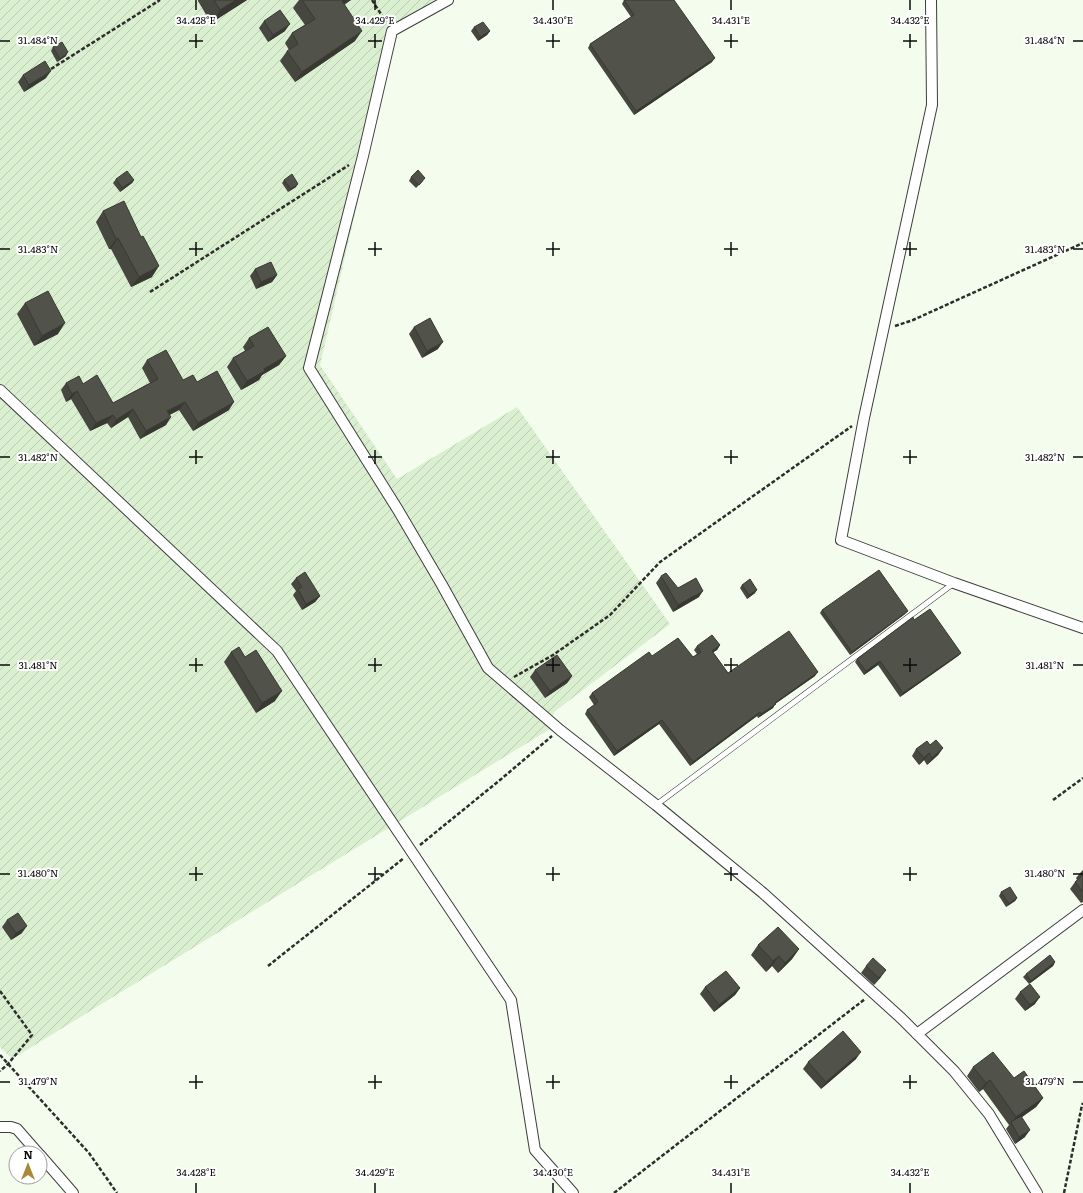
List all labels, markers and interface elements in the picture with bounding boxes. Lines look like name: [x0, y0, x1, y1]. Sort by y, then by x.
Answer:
text: 34.428°E: [176, 12, 216, 27]
text: 34.429°E: [355, 12, 395, 27]
text: 34.430°E: [533, 12, 573, 27]
text: 34.431°E: [712, 12, 750, 27]
text: 34.432°E: [890, 12, 930, 27]
text: 31.484°N: [18, 32, 58, 47]
text: 31.484°N: [1025, 32, 1065, 47]
text: 31.483°N: [18, 241, 58, 256]
text: 31.483°N: [1025, 241, 1065, 256]
text: 31.482°N: [18, 449, 58, 464]
text: 31.482°N: [1025, 449, 1065, 464]
text: 31.481°N: [18, 657, 58, 672]
text: 31.481°N: [1025, 657, 1065, 672]
text: 31.480°N: [18, 865, 58, 880]
text: 31.480°N: [1025, 865, 1065, 880]
text: 31.479°N: [18, 1073, 58, 1088]
text: 31.479°N: [1025, 1073, 1065, 1088]
north arrow: [8, 1145, 48, 1185]
text: N: [23, 1146, 33, 1162]
text: 34.428°E: [176, 1164, 216, 1179]
text: 34.429°E: [355, 1164, 395, 1179]
text: 34.430°E: [533, 1164, 573, 1179]
text: 34.431°E: [712, 1164, 750, 1179]
text: 34.432°E: [890, 1164, 930, 1179]

